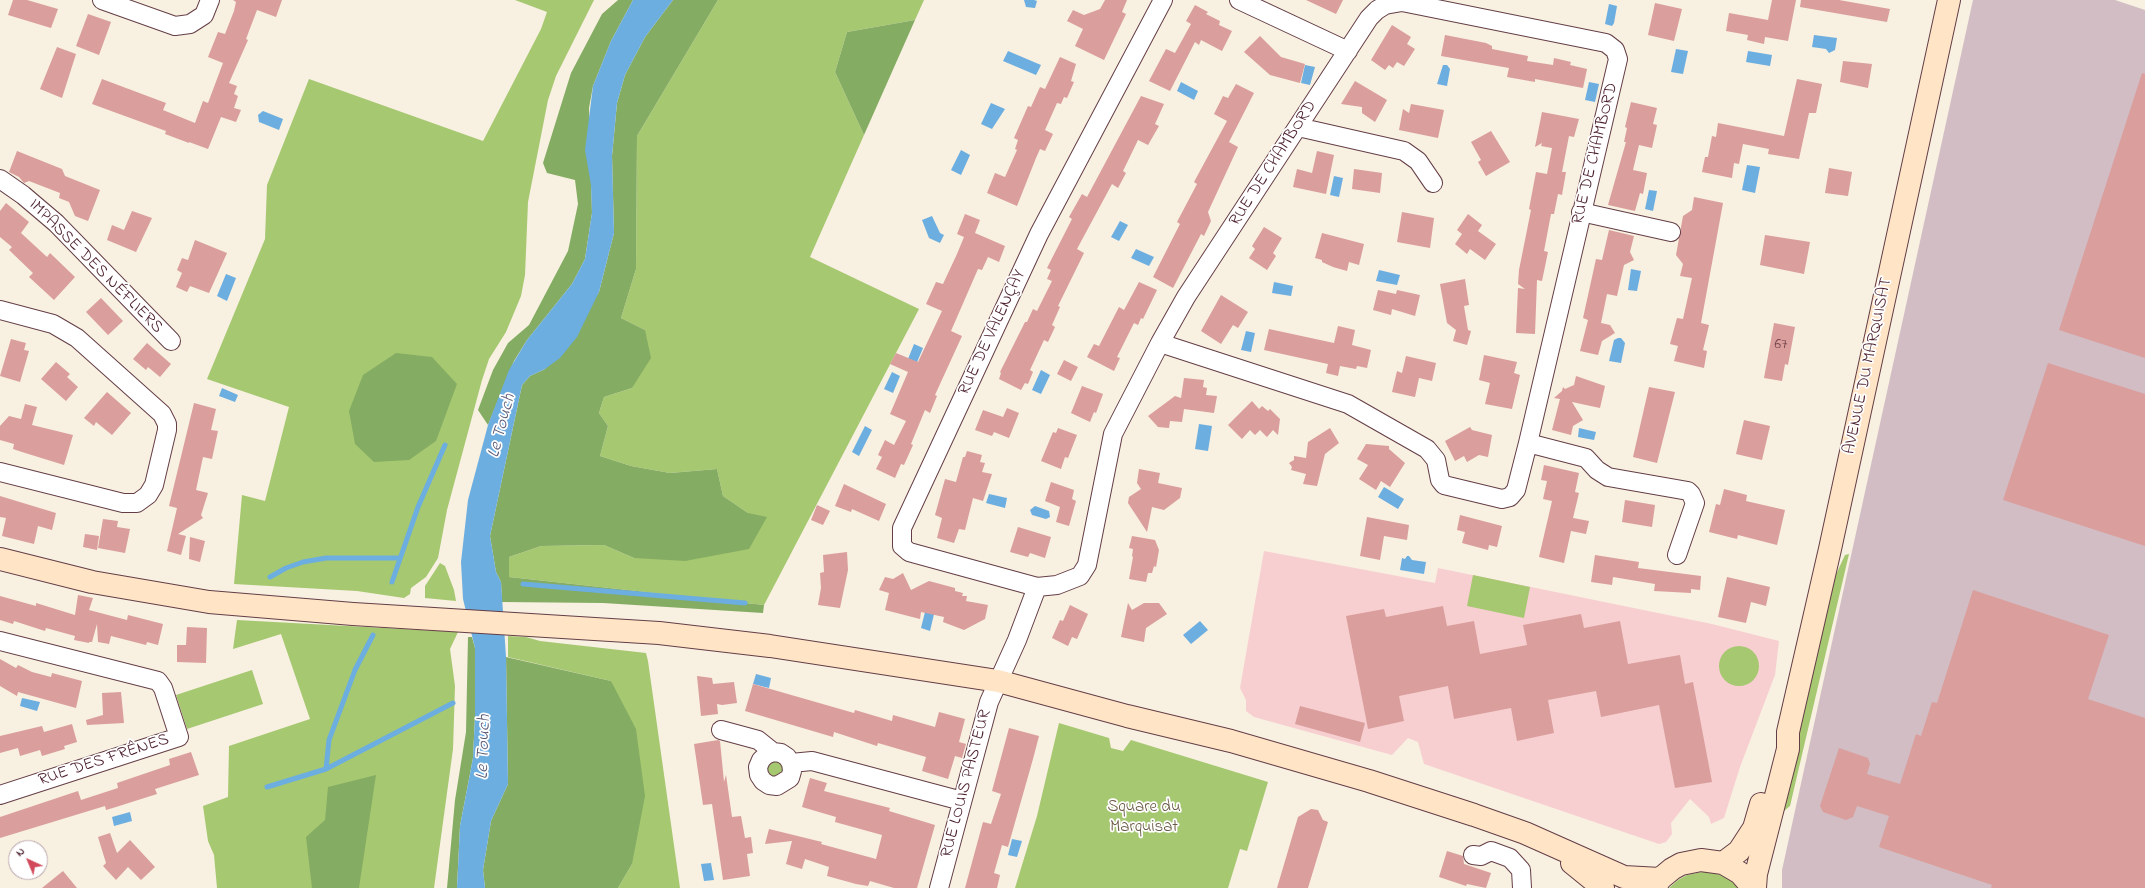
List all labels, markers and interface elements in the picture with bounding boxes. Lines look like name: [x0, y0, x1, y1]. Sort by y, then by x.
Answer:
street label: RUE DE CHAMBORD: [1569, 81, 1623, 227]
street label: RUE DE CHAMBORD: [1226, 98, 1322, 230]
street label: IMPASSE DES NÉFLIERS: [24, 196, 166, 338]
street label: RUE DE VALENÇAY: [955, 267, 1031, 399]
street label: AVENUE DU MARQUISAT: [1840, 276, 1898, 456]
house number: 67: [1775, 337, 1787, 355]
water label: Le Touch: [484, 392, 522, 460]
street label: RUE LOUIS PASTEUR: [937, 708, 997, 860]
water label: Le Touch: [473, 714, 497, 780]
street label: RUE DES FRÊNES: [36, 730, 172, 792]
park label: Square du Marquisat: [1107, 798, 1181, 838]
north arrow: [8, 840, 48, 880]
text: N: [12, 844, 29, 860]

